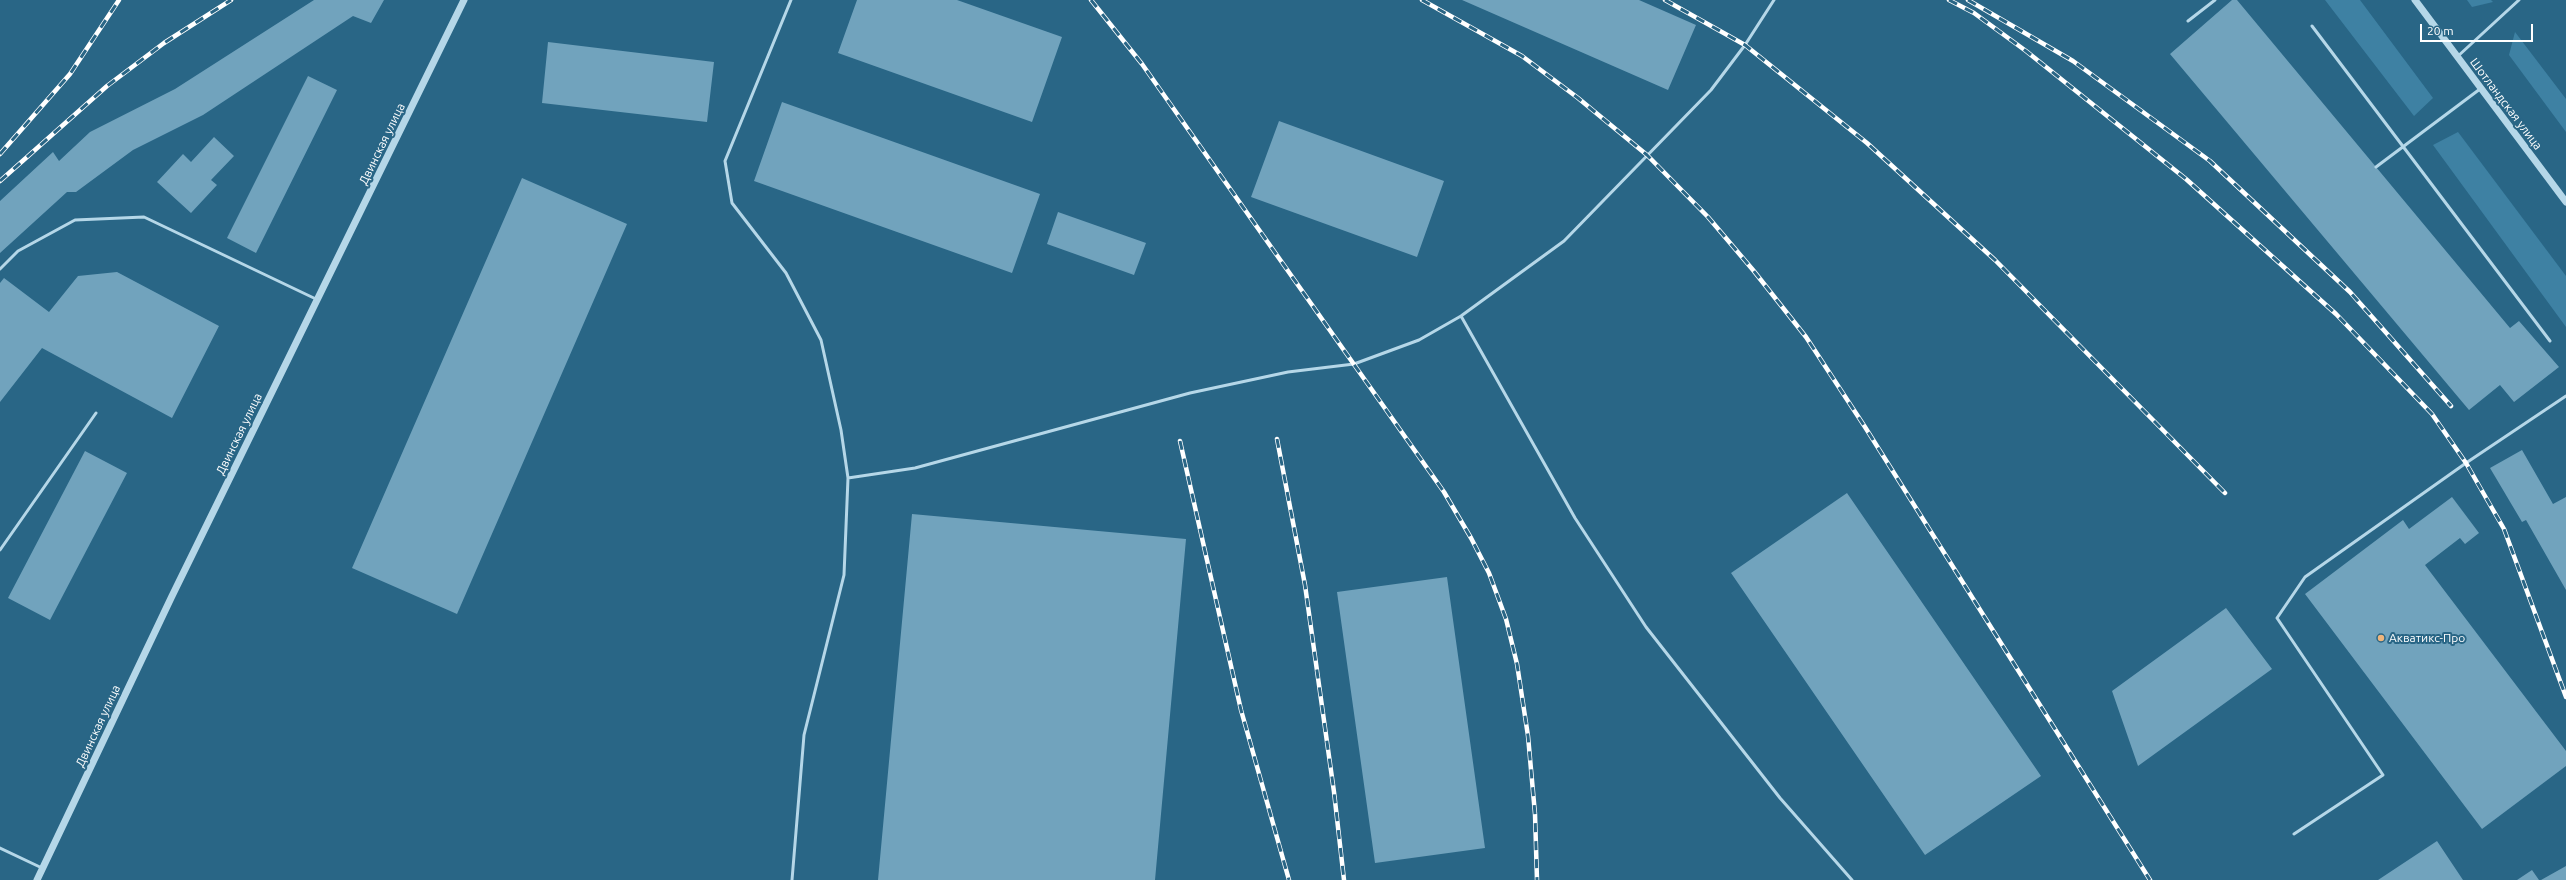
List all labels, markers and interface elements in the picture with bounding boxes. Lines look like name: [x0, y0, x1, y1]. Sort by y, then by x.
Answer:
scale bar: [2422, 16, 2535, 42]
text: 20 m: [2427, 24, 2454, 37]
street label: Шотландская улица: [2467, 55, 2545, 153]
street label: Двинская улица: [356, 101, 408, 187]
street label: Двинская улица: [213, 391, 265, 477]
place label: Акватикс-Про: [2389, 631, 2465, 645]
marker: Акватикс-Про: [2376, 633, 2386, 643]
street label: Двинская улица: [73, 683, 123, 769]

